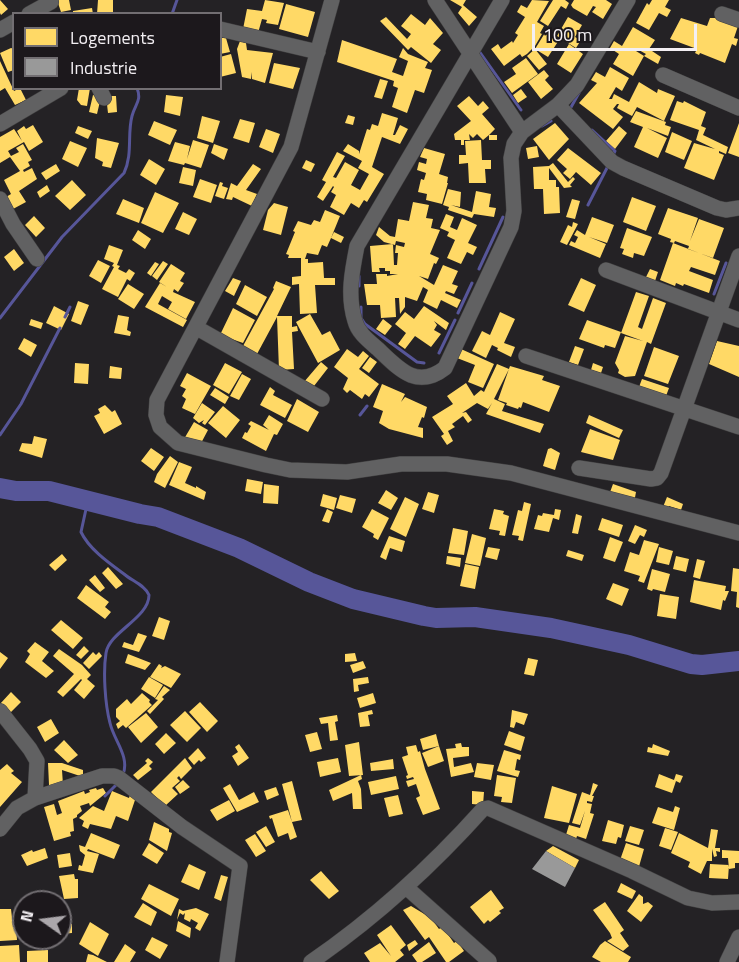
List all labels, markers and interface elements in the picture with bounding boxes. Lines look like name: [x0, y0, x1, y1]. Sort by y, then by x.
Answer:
legend: [12, 12, 222, 90]
scale bar: [535, 12, 700, 50]
text: 100 m: [543, 21, 592, 48]
text: Logements: [70, 24, 155, 51]
text: Industrie: [70, 54, 137, 81]
north arrow: [12, 890, 72, 950]
text: N: [13, 908, 39, 924]

